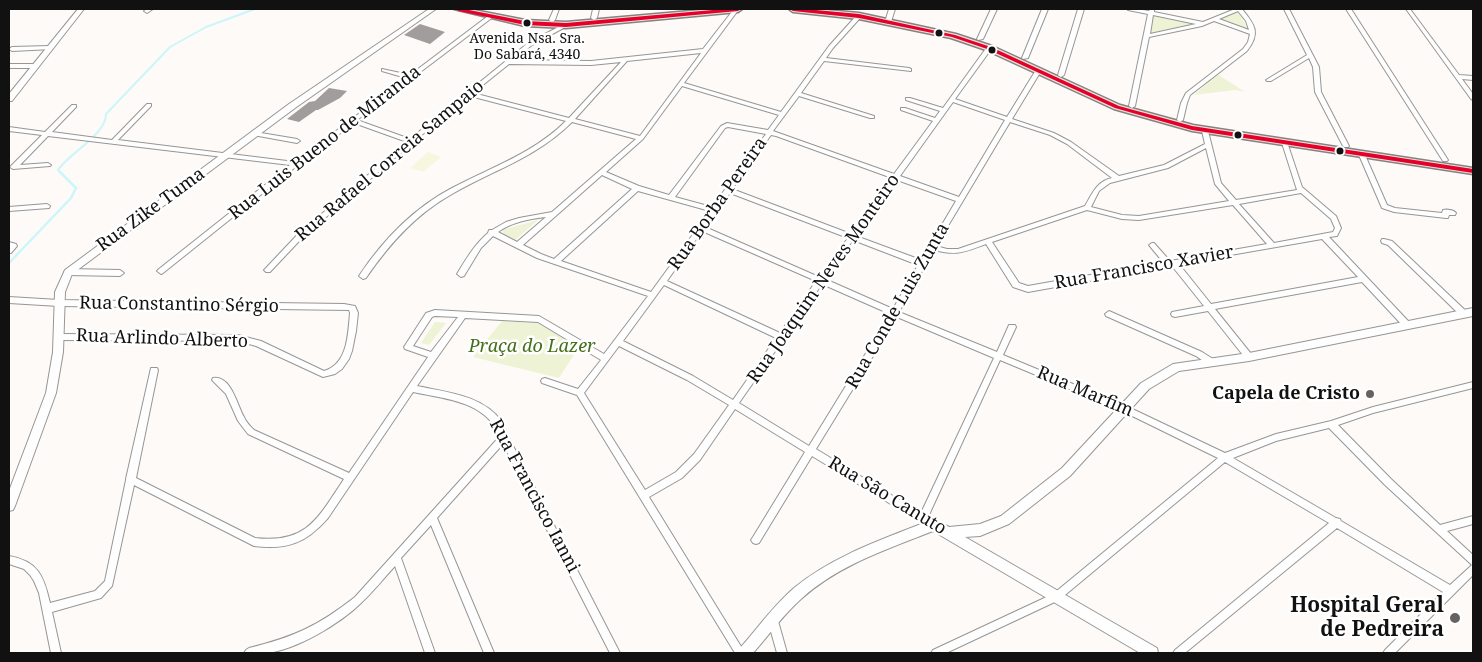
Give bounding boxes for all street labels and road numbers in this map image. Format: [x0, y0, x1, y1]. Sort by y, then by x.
street label: Rua Luis Bueno de Miranda [225, 61, 425, 225]
street label: Rua Rafael Correia Sampaio [291, 76, 489, 246]
street label: Rua Borba Pereira [664, 133, 772, 275]
street label: Rua Zike Tuma [93, 163, 209, 257]
street label: Rua Joaquim Neves Monteiro [743, 170, 905, 388]
street label: Rua Conde Luis Zunta [842, 219, 954, 393]
street label: Rua Francisco Xavier [1053, 242, 1235, 294]
street label: Rua Constantino Sérgio [79, 292, 279, 318]
street label: Rua Arlindo Alberto [75, 325, 249, 353]
street label: Rua Marfim [1034, 362, 1136, 422]
street label: Rua Francisco Ianni [484, 415, 584, 577]
street label: Rua São Canuto [824, 452, 950, 540]

